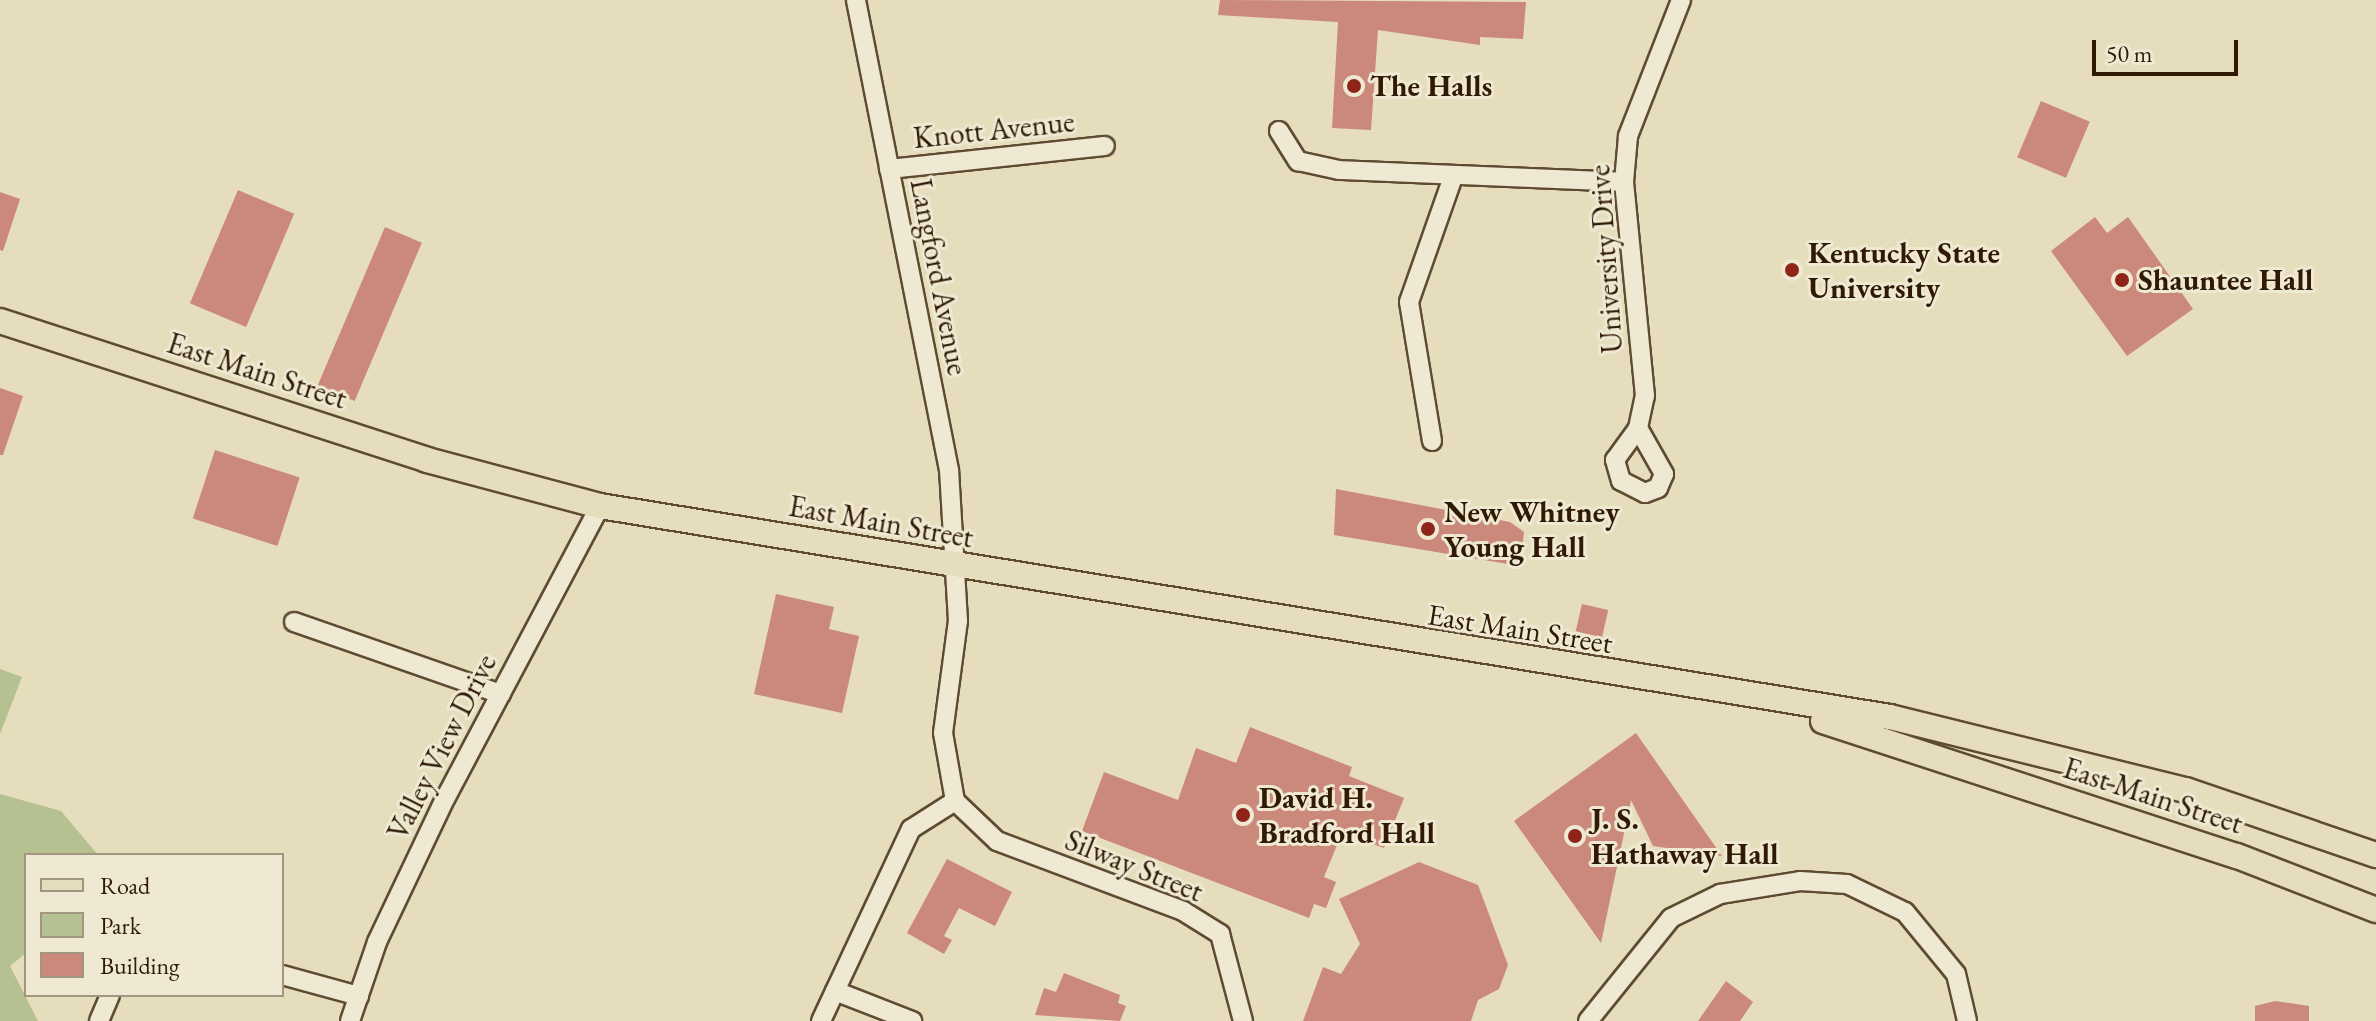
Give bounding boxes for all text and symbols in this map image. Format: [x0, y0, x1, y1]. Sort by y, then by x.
scale bar [2096, 24, 2242, 74]
text: 50 m [2106, 38, 2153, 69]
place label: The Halls [1370, 68, 1492, 104]
marker: The Halls [1345, 77, 1363, 95]
street label: Knott Avenue [912, 104, 1076, 156]
street label: University Drive [1581, 163, 1631, 355]
street label: Langford Avenue [902, 176, 976, 378]
place label: Kentucky State University [1808, 235, 2000, 306]
marker: Kentucky State University [1783, 261, 1801, 279]
place label: Shauntee Hall [2138, 262, 2313, 298]
marker: Shauntee Hall [2113, 271, 2131, 289]
street label: East Main Street [163, 325, 351, 417]
street label: East Main Street [786, 488, 976, 556]
place label: New Whitney Young Hall [1444, 494, 1620, 564]
marker: New Whitney Young Hall [1419, 520, 1437, 538]
street label: East Main Street [1425, 597, 1615, 661]
street label: Valley View Drive [380, 648, 504, 846]
street label: East Main Street [2059, 750, 2247, 842]
place label: David H. Bradford Hall [1259, 780, 1435, 850]
place label: J. S. Hathaway Hall [1591, 801, 1779, 872]
marker: David H. Bradford Hall [1234, 806, 1252, 824]
street label: Silway Street [1060, 822, 1208, 910]
marker: J. S. Hathaway Hall [1566, 827, 1584, 845]
legend [24, 853, 284, 997]
text: Road [100, 870, 150, 901]
text: Park [100, 910, 141, 941]
text: Building [100, 950, 180, 981]

